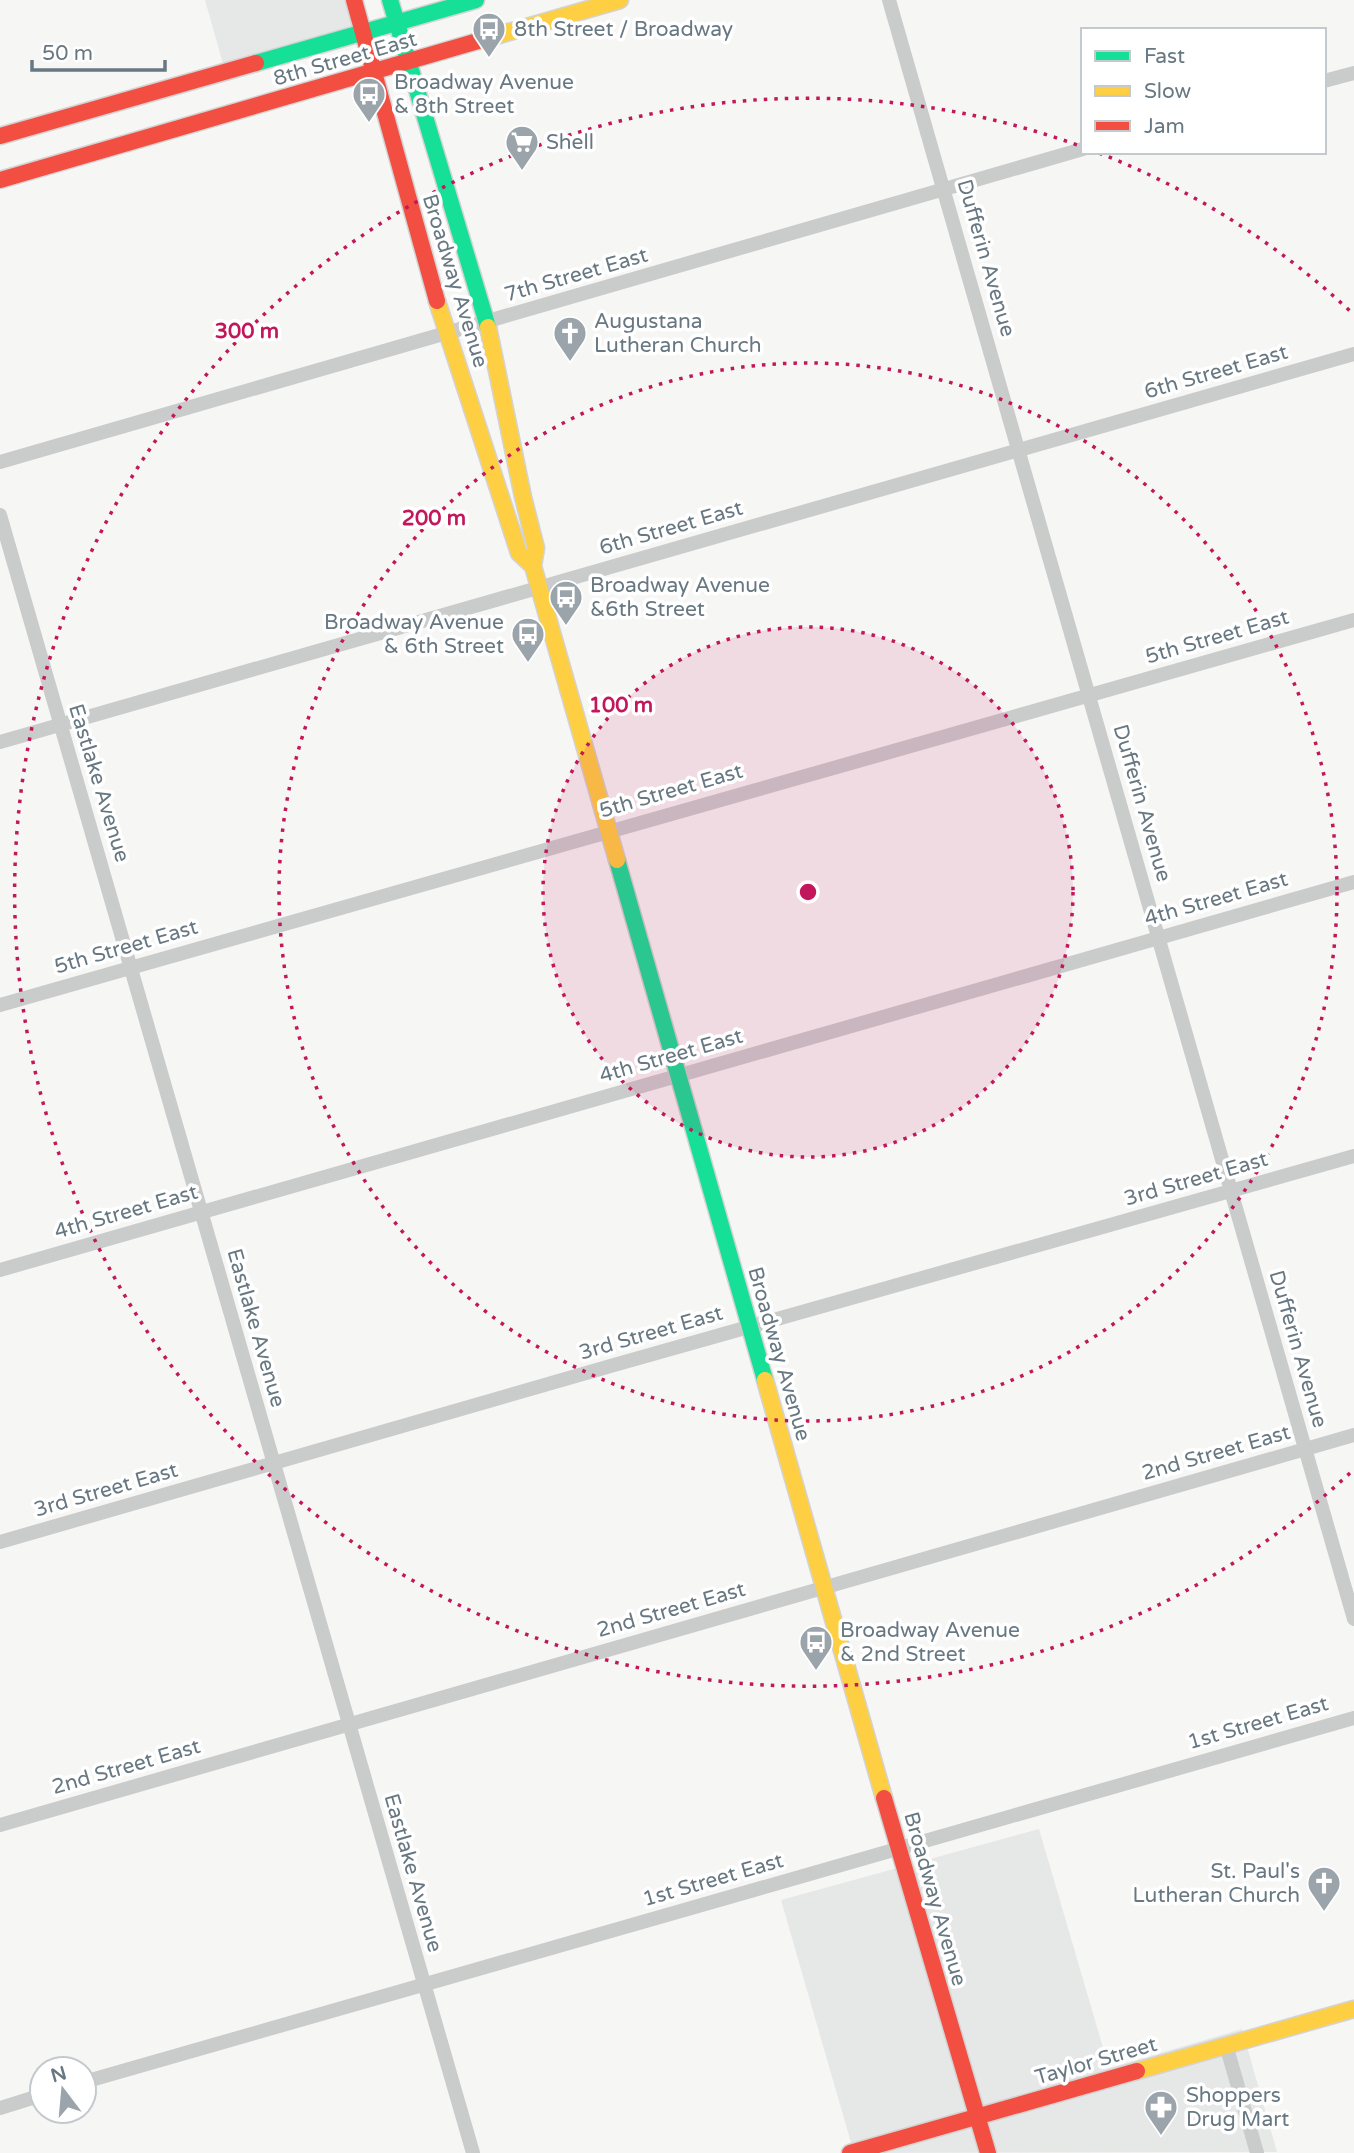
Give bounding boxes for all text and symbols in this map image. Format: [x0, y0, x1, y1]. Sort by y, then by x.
bus stop icon: 8th Street / Broadway [470, 10, 508, 59]
place label: 8th Street / Broadway [514, 17, 733, 42]
street label: 8th Street East [270, 27, 420, 91]
scale bar [32, 28, 164, 72]
legend [1081, 28, 1326, 154]
text: 50 m [42, 41, 93, 66]
text: Fast [1144, 44, 1185, 69]
place label: Broadway Avenue & 8th Street [394, 70, 574, 119]
bus stop icon: Broadway Avenue & 8th Street [350, 75, 388, 124]
text: Slow [1144, 79, 1192, 104]
text: Jam [1144, 114, 1185, 139]
supermarket icon: Shell [503, 123, 541, 172]
place label: Shell [546, 130, 594, 155]
street label: Dufferin Avenue [952, 176, 1020, 340]
street label: Broadway Avenue [417, 191, 493, 371]
street label: 7th Street East [501, 243, 651, 307]
place label: Augustana Lutheran Church [594, 309, 761, 358]
church icon: Augustana Lutheran Church [551, 314, 589, 363]
text: 300 m [215, 319, 279, 344]
street label: 6th Street East [1141, 340, 1291, 404]
street label: 6th Street East [596, 496, 746, 560]
text: 200 m [402, 506, 466, 531]
place label: Broadway Avenue &6th Street [590, 573, 770, 622]
bus stop icon: Broadway Avenue &6th Street [547, 578, 585, 627]
street label: 5th Street East [1142, 605, 1292, 669]
place label: Broadway Avenue & 6th Street [324, 610, 504, 659]
bus stop icon: Broadway Avenue & 6th Street [509, 615, 547, 664]
text: 100 m [589, 693, 653, 718]
street label: Eastlake Avenue [63, 701, 135, 865]
street label: Dufferin Avenue [1108, 721, 1176, 885]
street label: 5th Street East [596, 759, 746, 823]
street label: 4th Street East [1141, 867, 1291, 931]
centre of rings [796, 880, 820, 904]
street label: 5th Street East [51, 915, 201, 979]
street label: 4th Street East [596, 1024, 746, 1088]
street label: 3rd Street East [1121, 1147, 1271, 1211]
street label: 4th Street East [51, 1180, 201, 1244]
street label: Eastlake Avenue [221, 1246, 291, 1410]
street label: Broadway Avenue [742, 1264, 816, 1444]
street label: Dufferin Avenue [1264, 1267, 1332, 1431]
street label: 3rd Street East [576, 1301, 726, 1365]
street label: 2nd Street East [1139, 1420, 1293, 1486]
street label: 3rd Street East [31, 1458, 181, 1522]
street label: 2nd Street East [594, 1577, 748, 1643]
place label: Broadway Avenue & 2nd Street [840, 1618, 1020, 1667]
bus stop icon: Broadway Avenue & 2nd Street [797, 1623, 835, 1672]
street label: 1st Street East [1185, 1691, 1331, 1755]
street label: 2nd Street East [49, 1734, 203, 1800]
street label: Eastlake Avenue [378, 1791, 448, 1955]
street label: Broadway Avenue [898, 1809, 972, 1989]
street label: 1st Street East [640, 1848, 786, 1912]
place label: St. Paul's Lutheran Church [1133, 1859, 1300, 1908]
church icon: St. Paul's Lutheran Church [1305, 1864, 1343, 1913]
street label: Taylor Street [1032, 2032, 1160, 2090]
north arrow [28, 2055, 98, 2125]
text: N [48, 2062, 69, 2087]
place label: Shoppers Drug Mart [1186, 2083, 1289, 2132]
pharmacy icon: Shoppers Drug Mart [1142, 2088, 1180, 2137]

